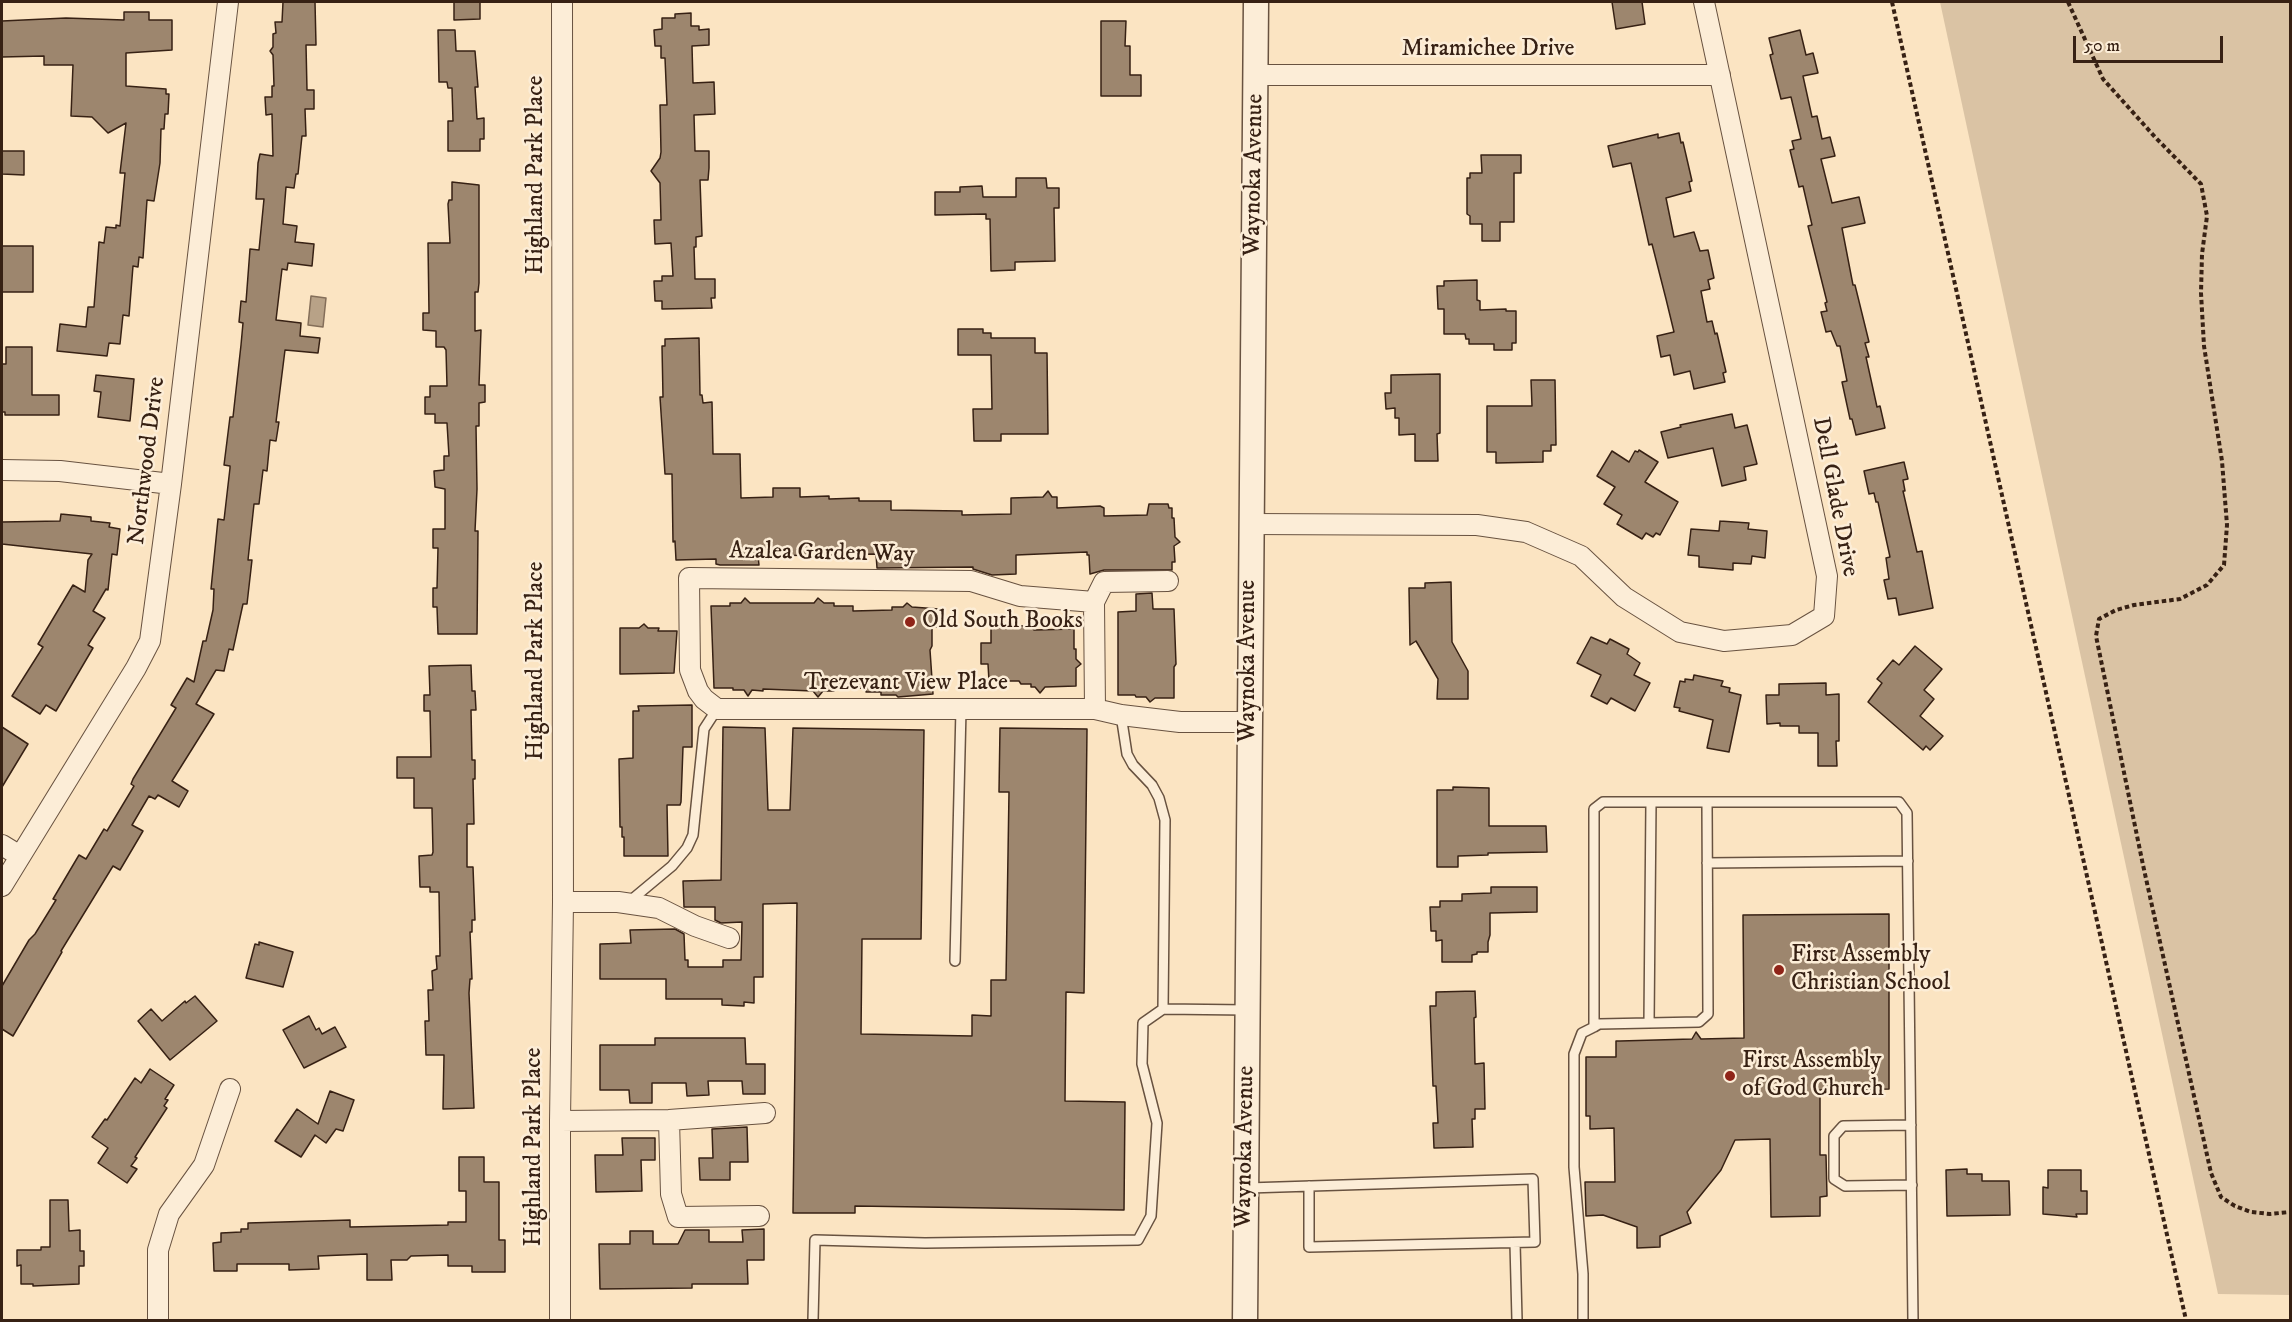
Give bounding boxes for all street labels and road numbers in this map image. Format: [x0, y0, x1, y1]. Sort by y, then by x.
street label: Miramichee Drive [1402, 36, 1574, 64]
street label: Highland Park Place [523, 75, 551, 275]
street label: Waynoka Avenue [1239, 94, 1271, 256]
street label: Northwood Drive [123, 375, 173, 547]
street label: Dell Glade Drive [1804, 415, 1864, 579]
street label: Azalea Garden Way [729, 538, 915, 570]
street label: Highland Park Place [523, 561, 551, 761]
street label: Waynoka Avenue [1235, 580, 1263, 742]
street label: Trezevant View Place [804, 670, 1008, 698]
street label: Highland Park Place [521, 1047, 549, 1247]
street label: Waynoka Avenue [1230, 1066, 1262, 1228]

